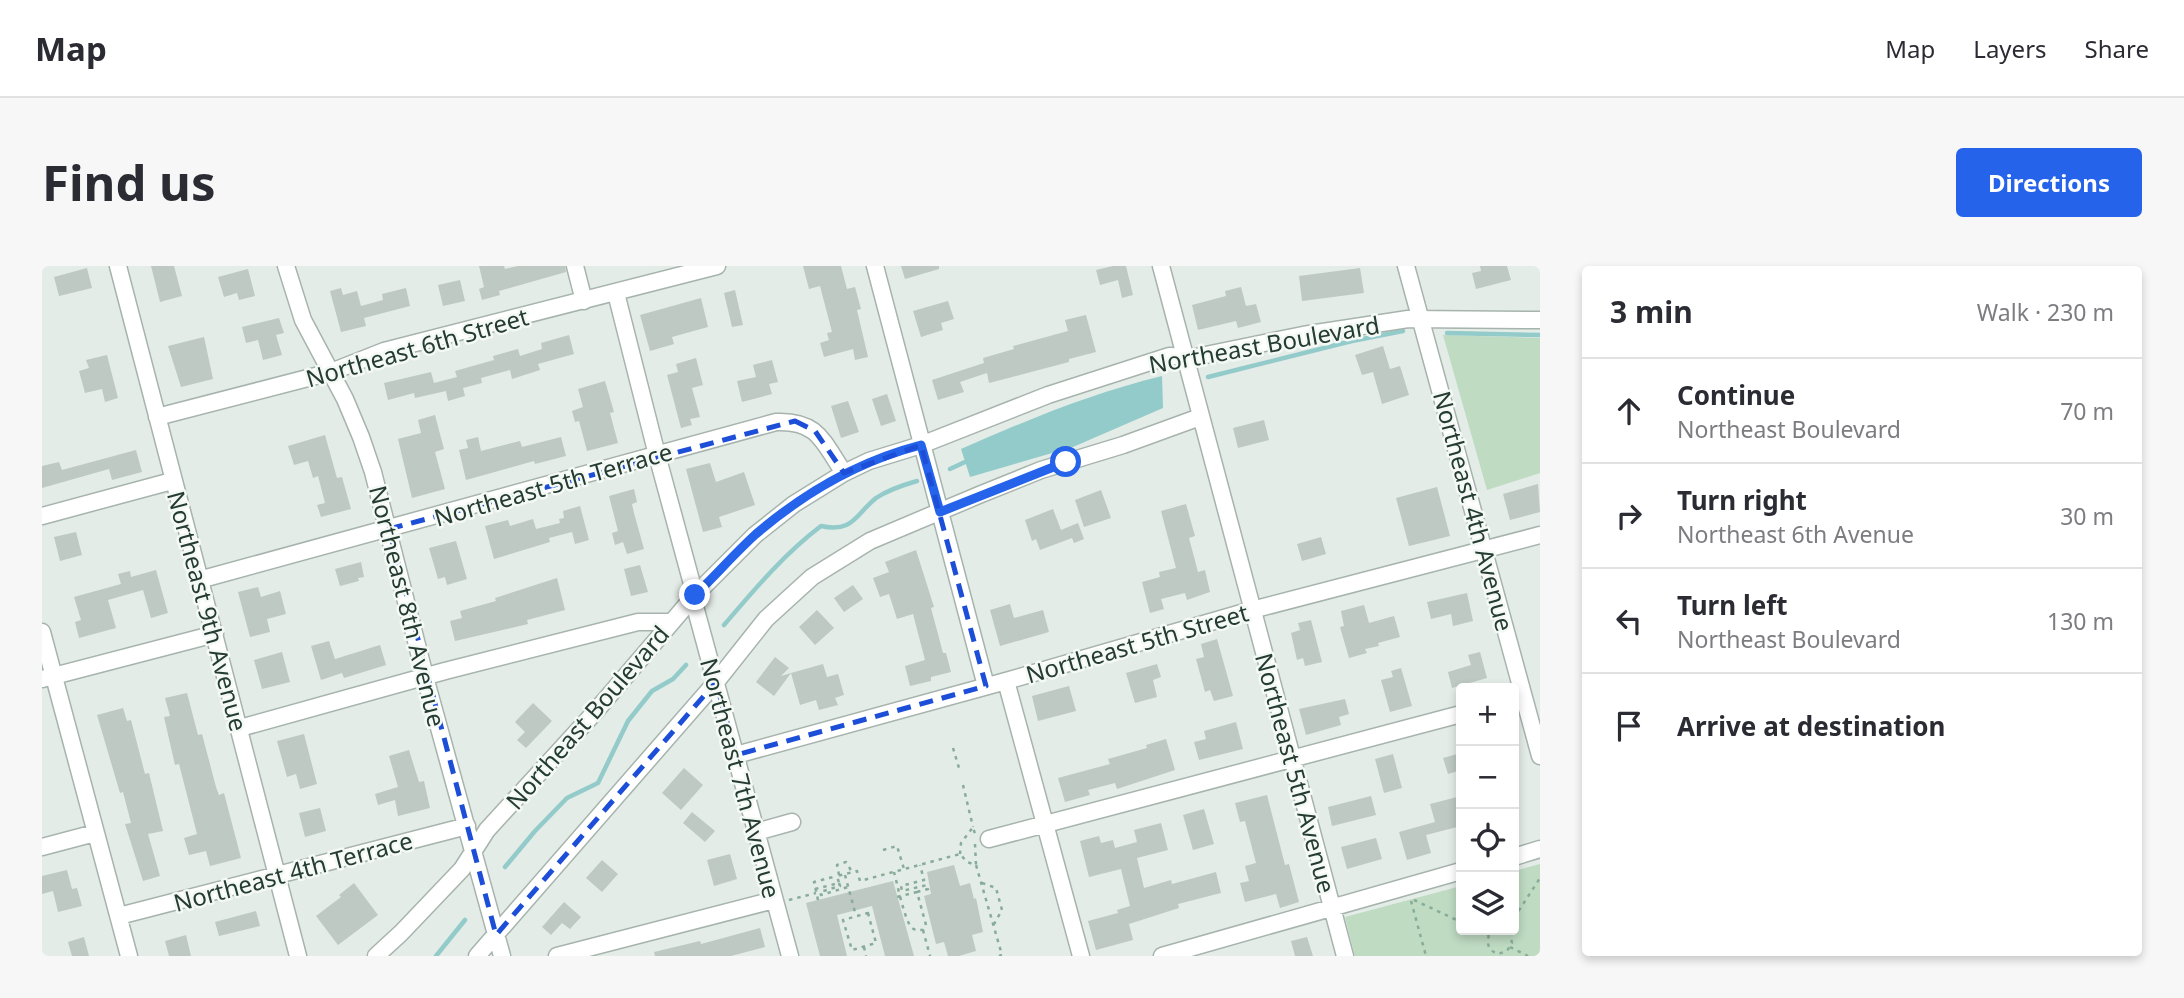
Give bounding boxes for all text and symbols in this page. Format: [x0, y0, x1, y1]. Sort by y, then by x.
text: Map [35, 26, 107, 71]
text: Map [1885, 32, 1935, 65]
text: Layers [1973, 32, 2047, 65]
text: Share [2085, 32, 2149, 65]
button: Directions [1956, 148, 2142, 217]
text: Find us [42, 149, 216, 215]
text: 3 min [1610, 291, 1693, 332]
text: Walk · 230 m [1977, 296, 2114, 328]
street label: Northeast 6th Street [302, 299, 532, 395]
street label: Northeast Boulevard [1146, 307, 1382, 381]
text: Continue [1677, 377, 1795, 413]
street label: Northeast 4th Avenue [1426, 387, 1522, 635]
icon: ahead [1610, 392, 1648, 430]
text: 70 m [2060, 395, 2114, 427]
text: Northeast Boulevard [1677, 413, 1901, 445]
street label: Northeast 5th Terrace [430, 434, 676, 534]
route start [1050, 446, 1081, 477]
street label: Northeast 8th Avenue [362, 482, 454, 730]
text: Turn right [1677, 482, 1807, 518]
street label: Northeast 9th Avenue [160, 487, 256, 735]
icon: right [1610, 497, 1648, 535]
text: 30 m [2060, 500, 2114, 532]
text: Northeast 6th Avenue [1677, 518, 1914, 550]
route end [679, 579, 710, 610]
text: Turn left [1677, 587, 1788, 623]
street label: Northeast 5th Street [1022, 595, 1252, 691]
icon: left [1610, 602, 1648, 640]
text: 130 m [2047, 605, 2114, 637]
street label: Northeast Boulevard [498, 618, 676, 816]
text: Northeast Boulevard [1677, 623, 1901, 655]
street label: Northeast 5th Avenue [1248, 649, 1344, 897]
street label: Northeast 7th Avenue [693, 654, 789, 902]
map controls [1456, 683, 1519, 935]
button: + [1456, 683, 1519, 746]
icon: arrive [1610, 707, 1648, 745]
text: Arrive at destination [1677, 708, 1946, 744]
button: − [1456, 746, 1519, 809]
button: locate [1456, 809, 1519, 872]
street label: Northeast 4th Terrace [170, 823, 416, 919]
button: layers [1456, 872, 1519, 935]

